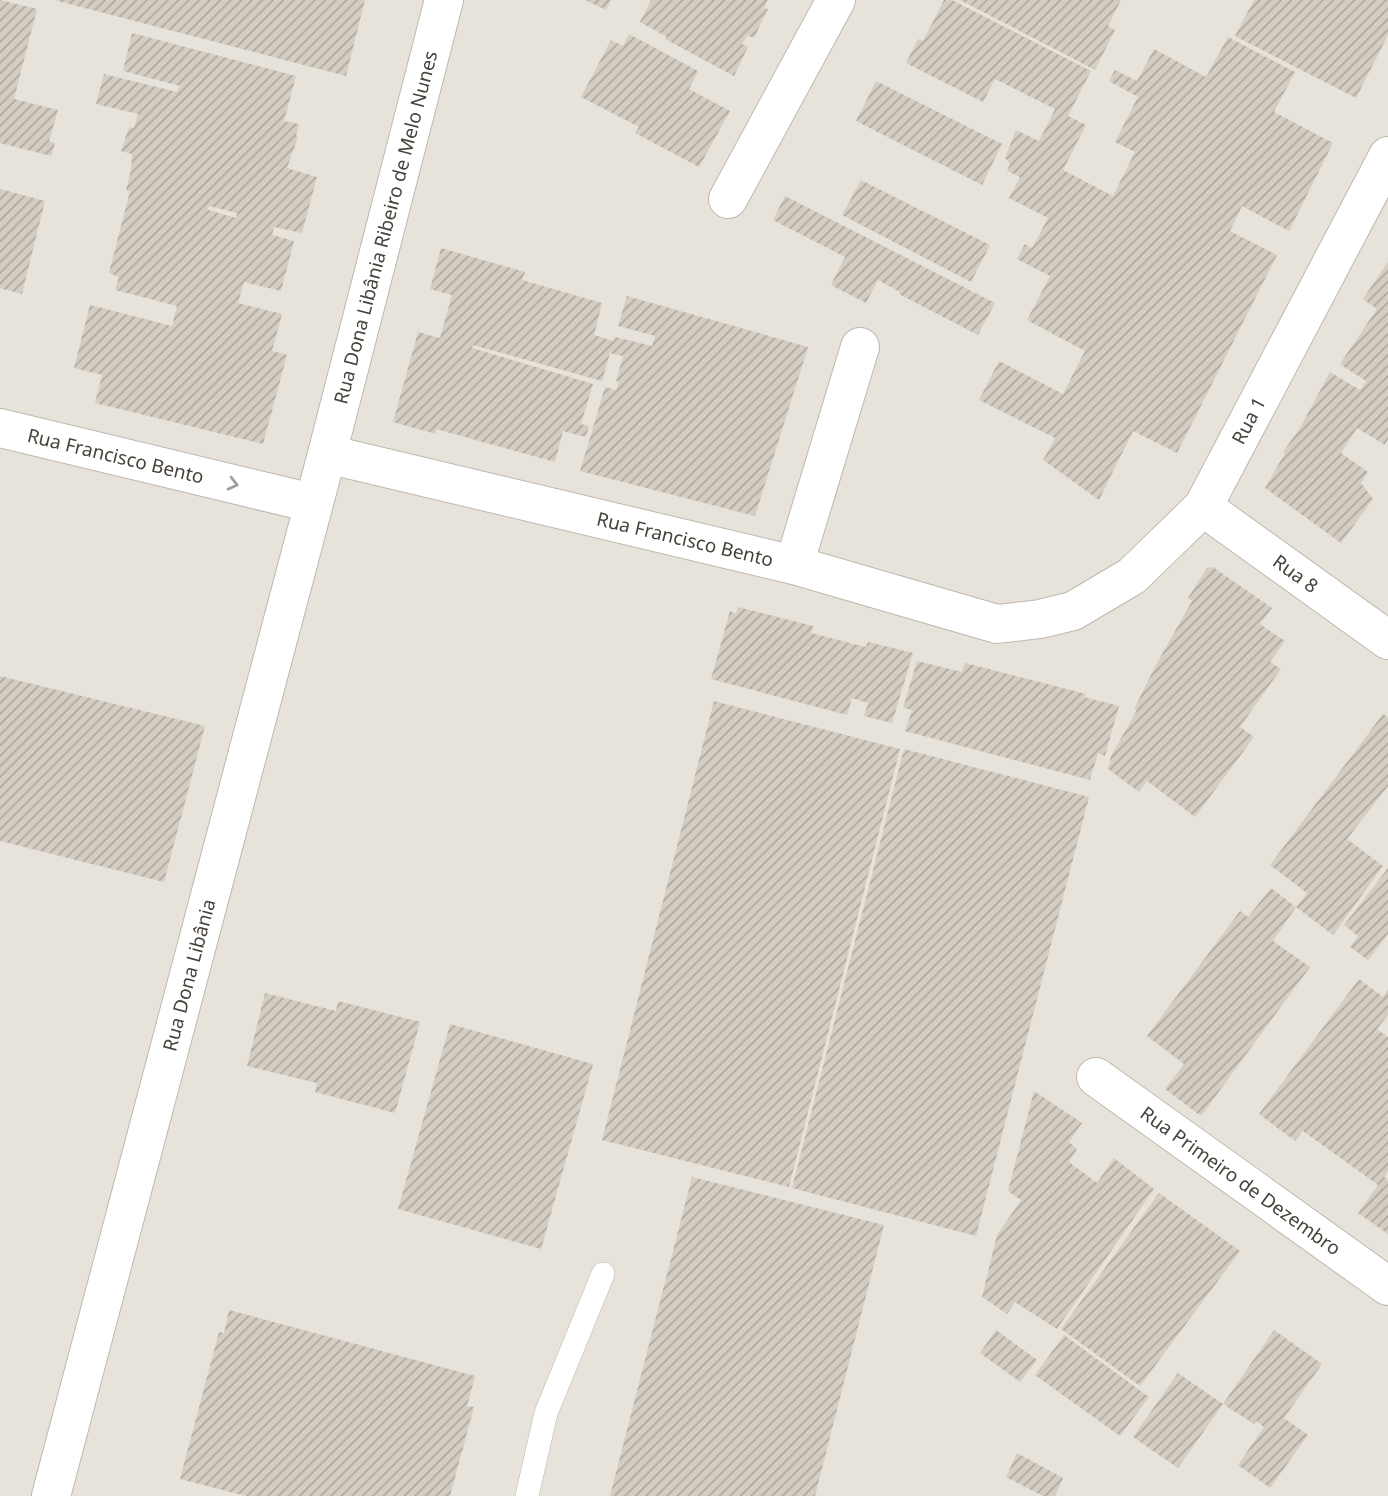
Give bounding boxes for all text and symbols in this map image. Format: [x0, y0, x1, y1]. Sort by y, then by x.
street label: Rua Dona Libânia Ribeiro de Melo Nunes [327, 48, 443, 407]
street label: Rua 1 [1225, 392, 1272, 449]
street label: Rua Francisco Bento [25, 422, 207, 490]
one-way arrow [227, 476, 239, 490]
street label: Rua Francisco Bento [594, 506, 776, 573]
street label: Rua 8 [1268, 548, 1323, 599]
street label: Rua Dona Libânia [156, 896, 222, 1054]
street label: Rua Primeiro de Dezembro [1135, 1100, 1346, 1261]

